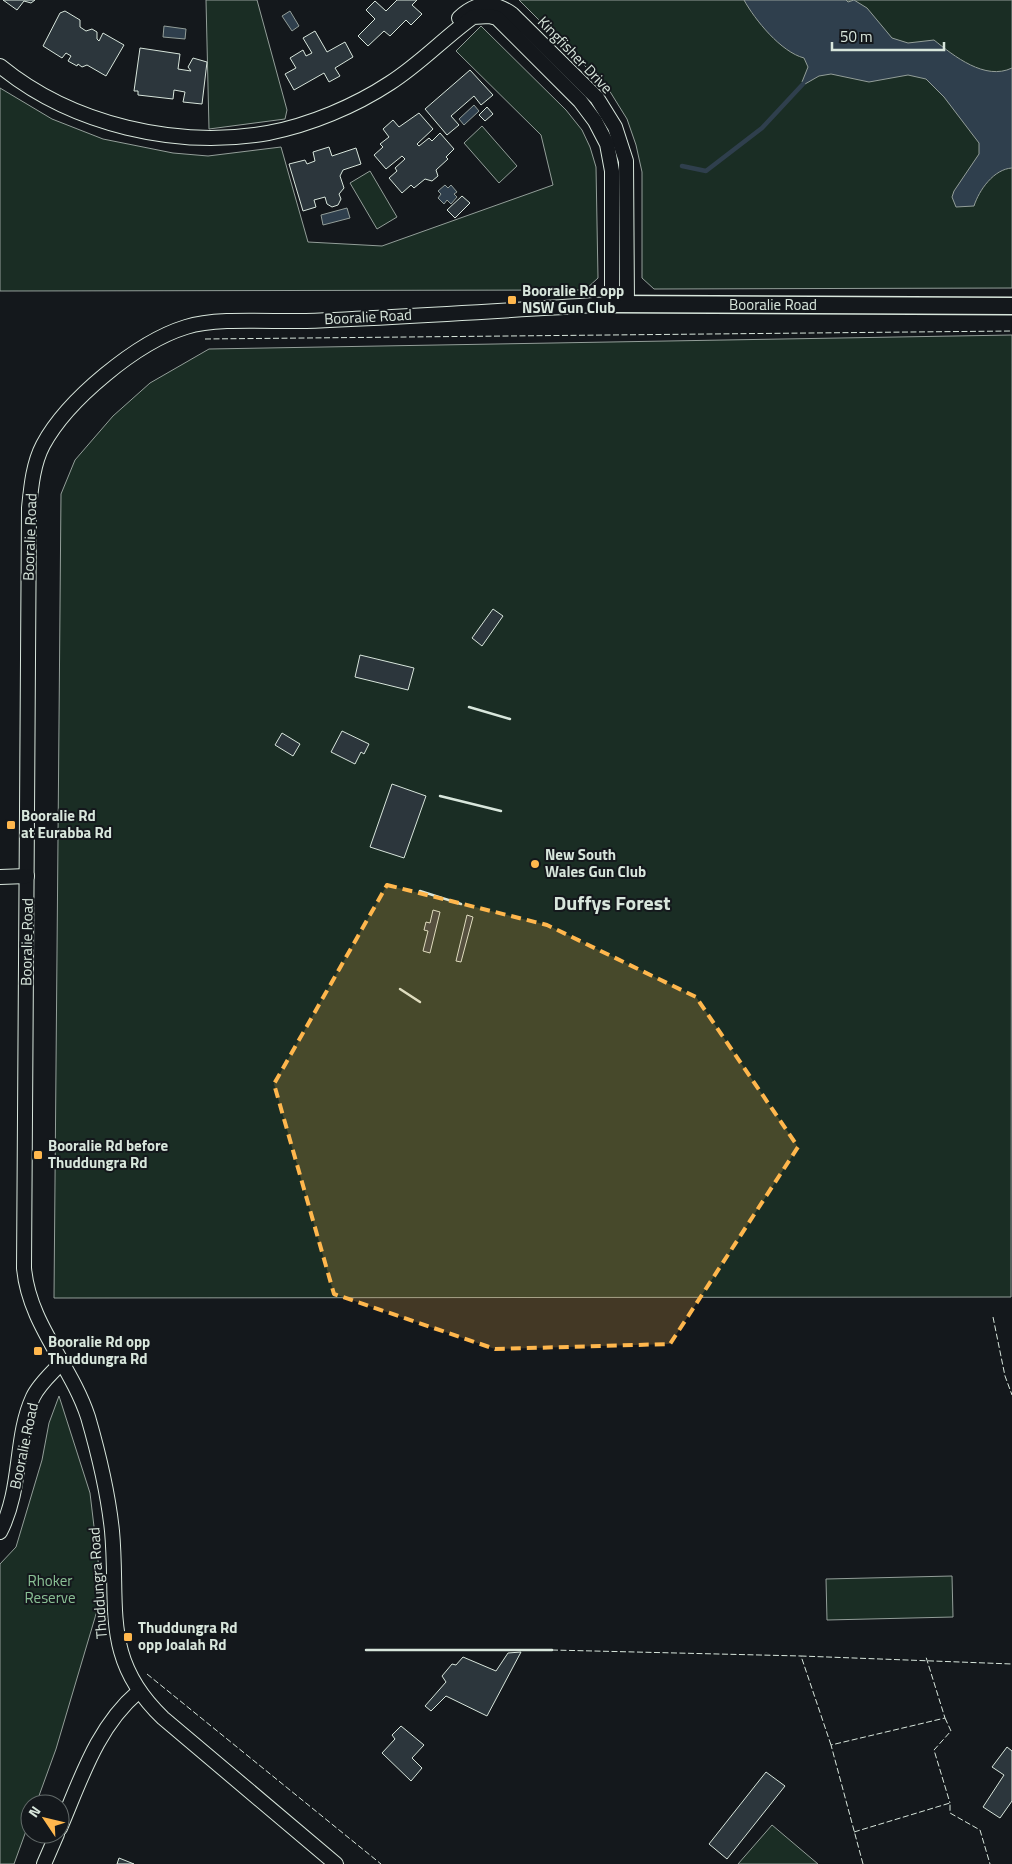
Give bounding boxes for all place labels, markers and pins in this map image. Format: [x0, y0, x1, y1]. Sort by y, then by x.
place label: Booralie Rd opp NSW Gun Club [522, 279, 624, 319]
marker: Booralie Rd opp NSW Gun Club [506, 294, 518, 306]
place label: Booralie Rd at Eurabba Rd [21, 804, 112, 844]
marker: Booralie Rd at Eurabba Rd [5, 819, 17, 831]
place label: New South Wales Gun Club [545, 843, 646, 883]
marker: New South Wales Gun Club [529, 858, 541, 870]
place label: Booralie Rd before Thuddungra Rd [48, 1134, 169, 1174]
marker: Booralie Rd before Thuddungra Rd [32, 1149, 44, 1161]
place label: Booralie Rd opp Thuddungra Rd [48, 1330, 150, 1370]
marker: Booralie Rd opp Thuddungra Rd [32, 1345, 44, 1357]
place label: Thuddungra Rd opp Joalah Rd [138, 1616, 238, 1656]
marker: Thuddungra Rd opp Joalah Rd [122, 1631, 134, 1643]

